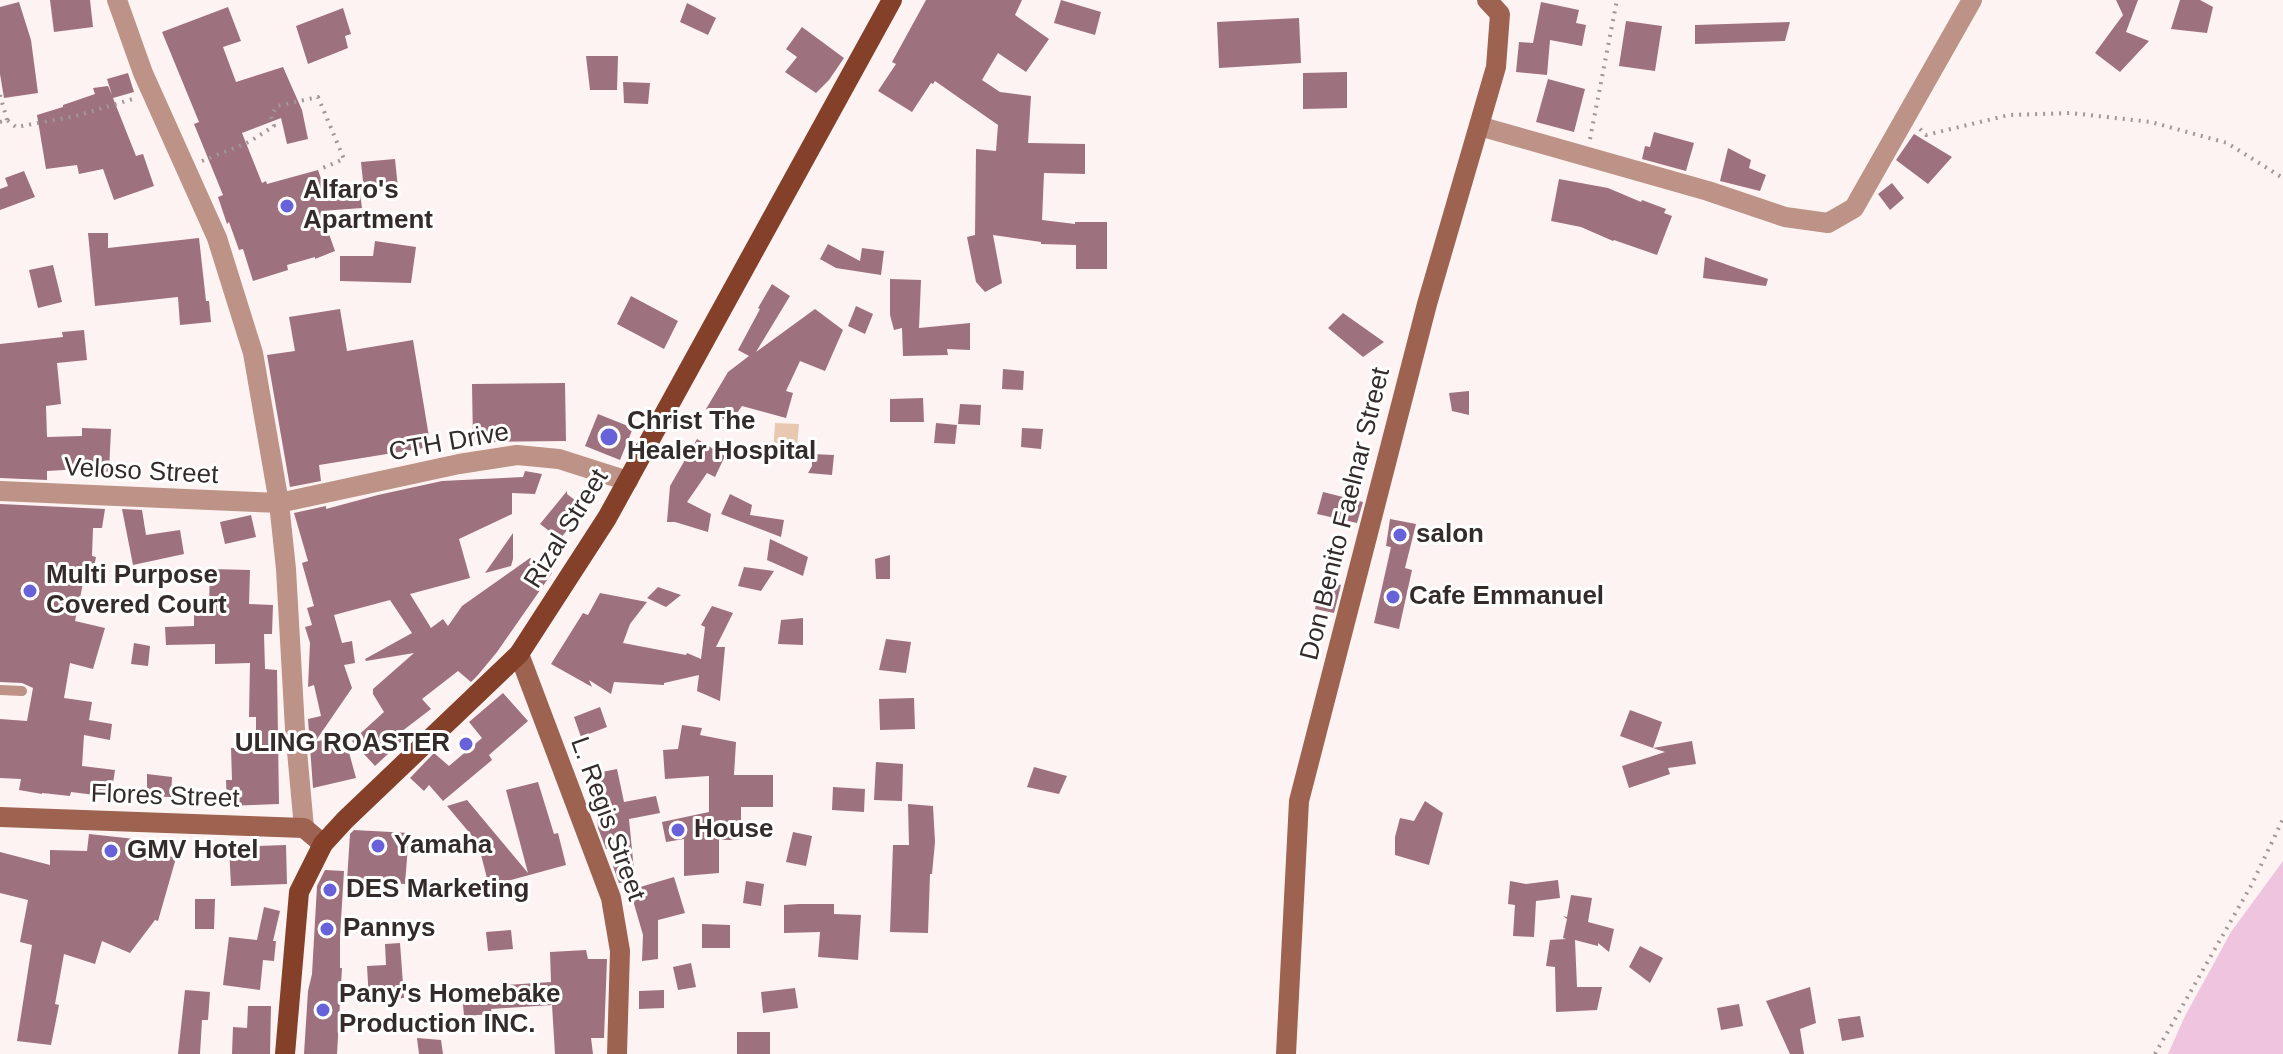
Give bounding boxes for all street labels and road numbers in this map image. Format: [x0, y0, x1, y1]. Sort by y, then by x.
street label: Don Benito Faelnar Street [1295, 364, 1397, 664]
street label: CTH Drive [387, 417, 511, 469]
street label: Veloso Street [63, 452, 219, 492]
street label: Rizal Street [518, 464, 616, 594]
street label: L. Regis Street [563, 733, 651, 905]
street label: Flores Street [90, 779, 240, 815]

